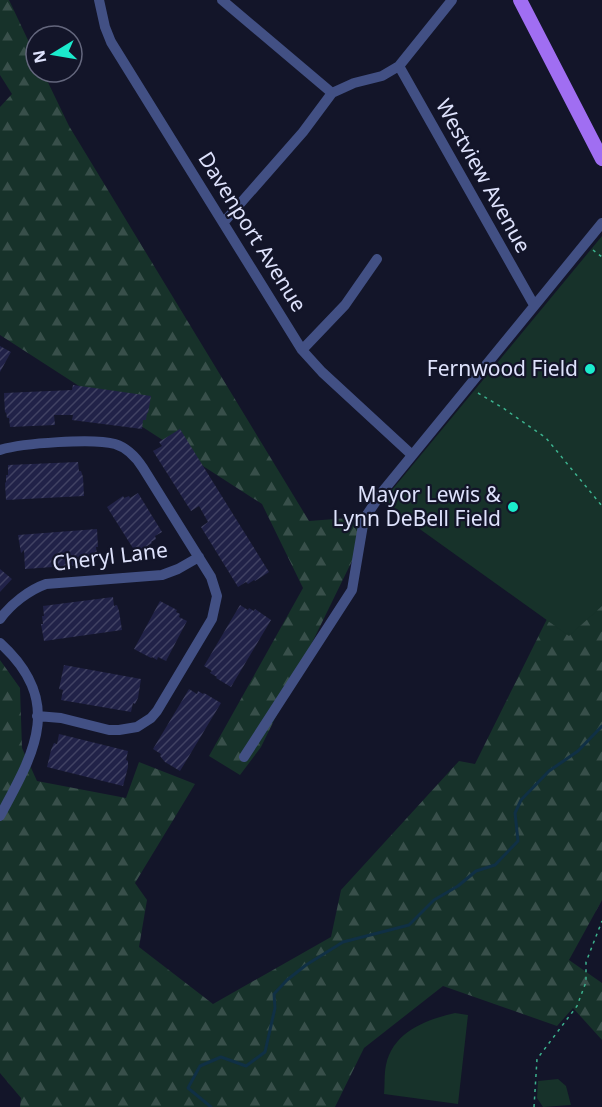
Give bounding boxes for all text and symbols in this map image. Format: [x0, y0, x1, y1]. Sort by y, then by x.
north arrow [24, 24, 84, 84]
text: N [27, 48, 51, 65]
street label: Westview Avenue [430, 94, 538, 257]
street label: Davenport Avenue [192, 146, 313, 317]
place label: Fernwood Field [427, 354, 578, 382]
marker: Fernwood Field [583, 362, 597, 376]
place label: Mayor Lewis & Lynn DeBell Field [332, 480, 502, 532]
marker: Mayor Lewis & Lynn DeBell Field [506, 500, 520, 514]
street label: Cheryl Lane [51, 535, 169, 577]

